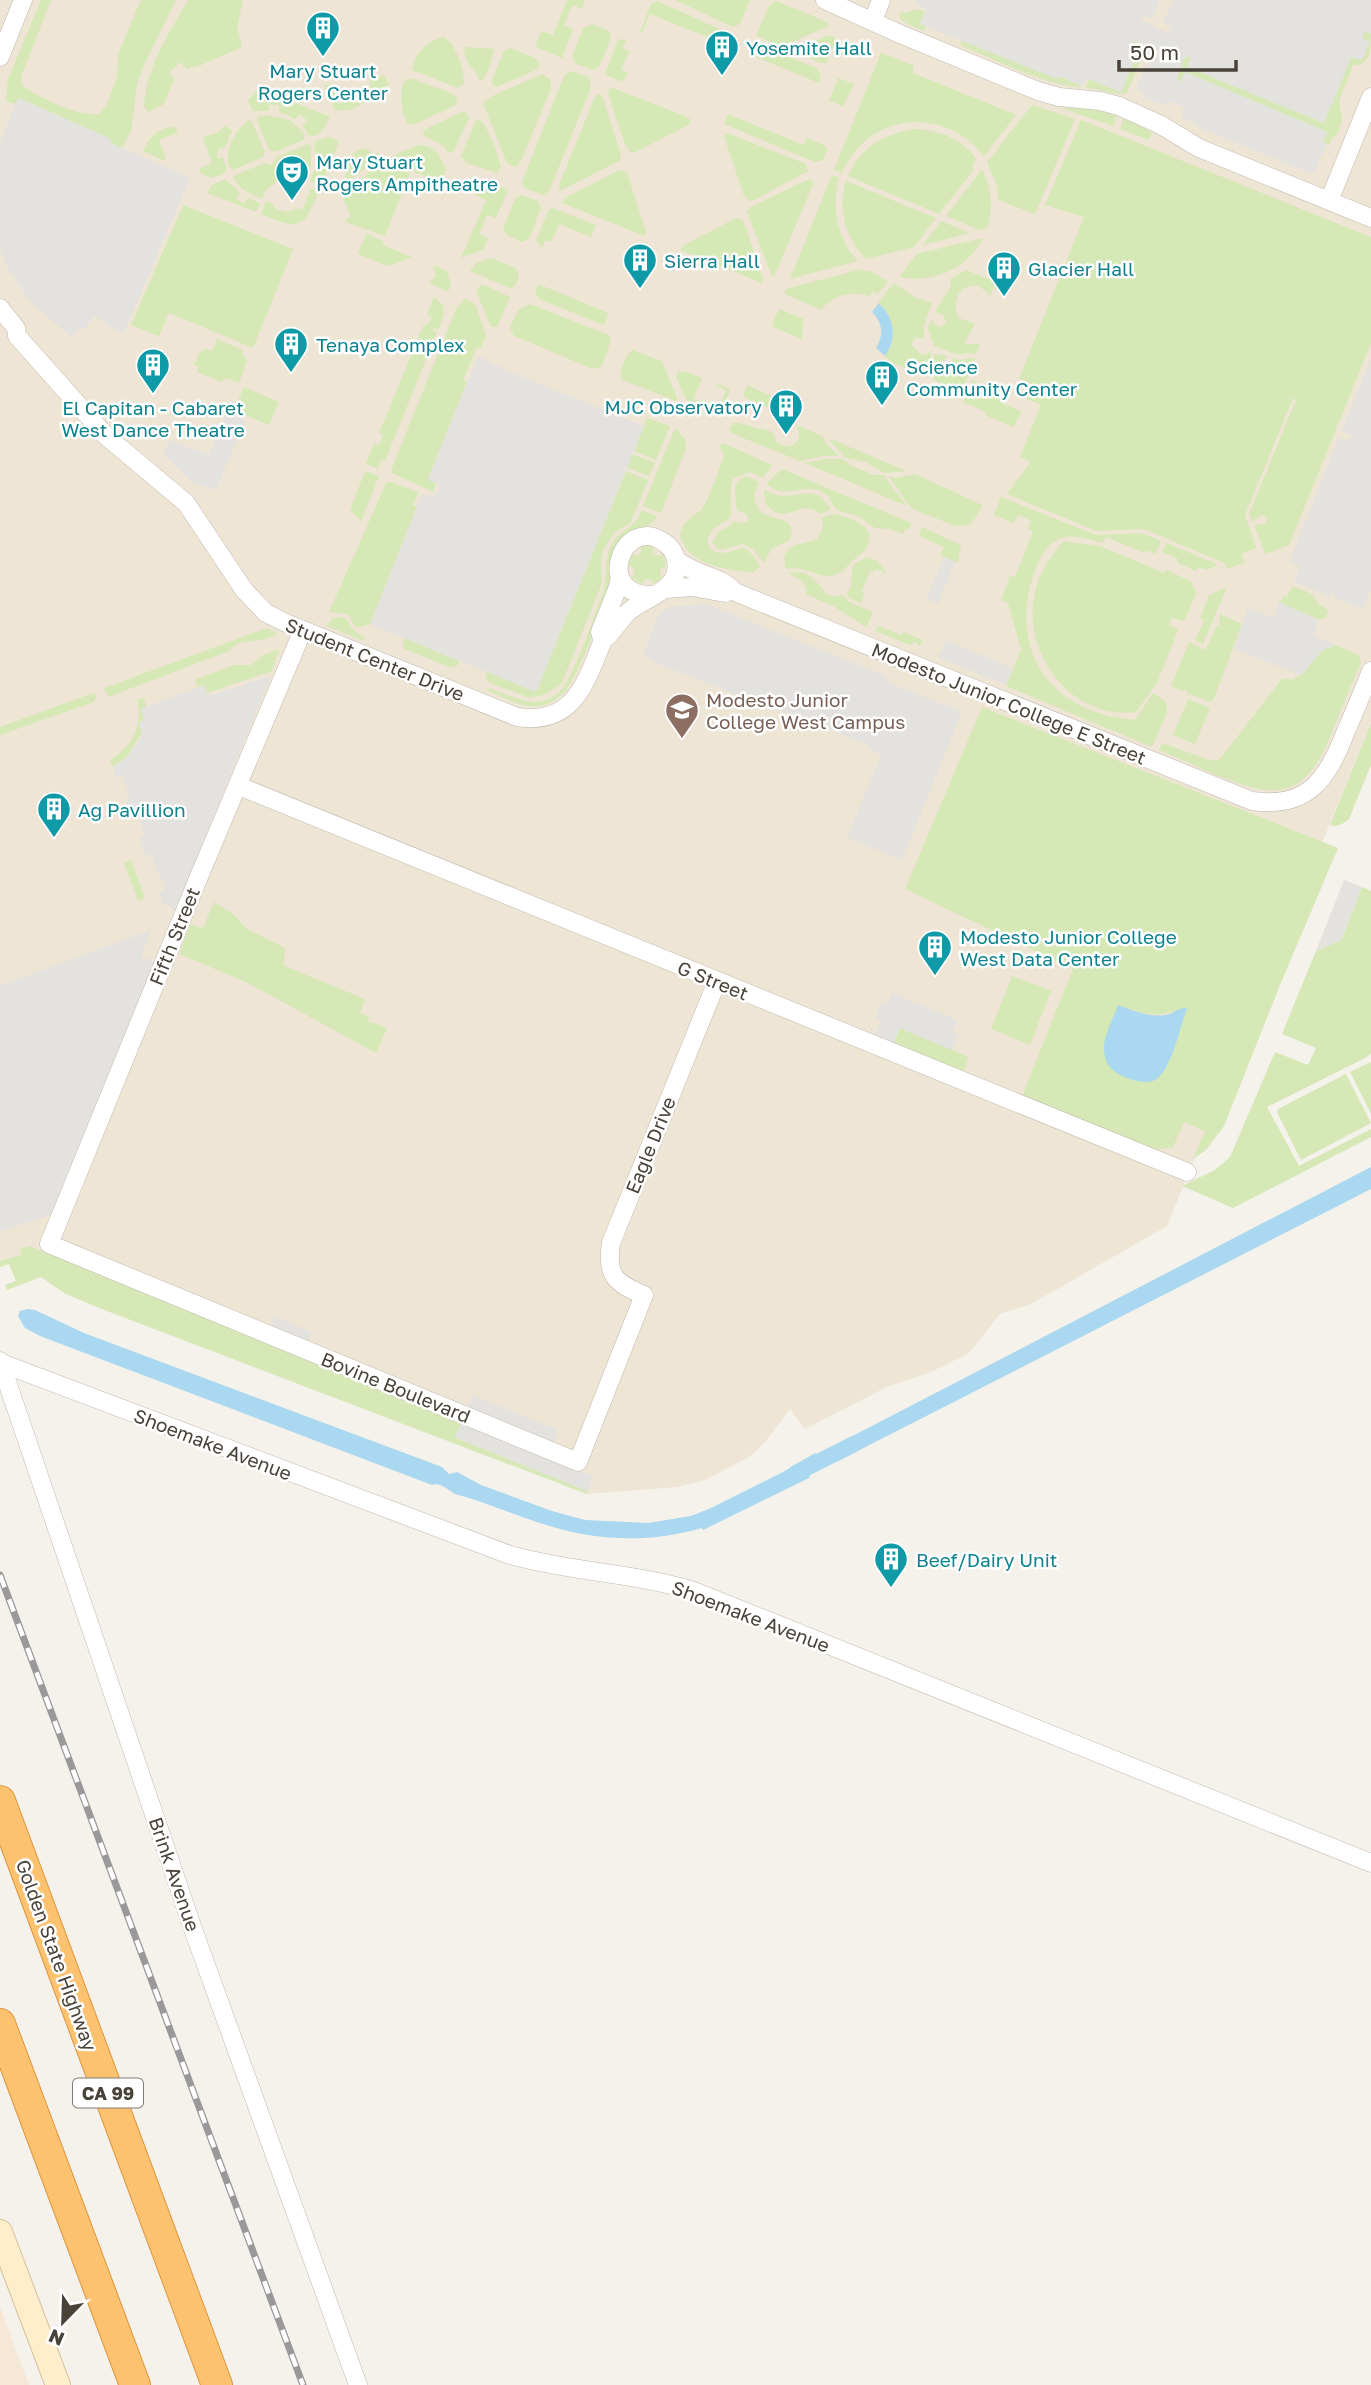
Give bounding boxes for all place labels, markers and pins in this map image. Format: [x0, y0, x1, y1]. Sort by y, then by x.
building icon: Mary Stuart Rogers Center [304, 9, 342, 58]
building icon: Yosemite Hall [703, 28, 741, 77]
place label: Yosemite Hall [746, 36, 872, 59]
place label: Mary Stuart Rogers Center [258, 59, 389, 104]
place label: Mary Stuart Rogers Ampitheatre [316, 150, 498, 195]
theatre icon: Mary Stuart Rogers Ampitheatre [273, 153, 311, 202]
building icon: Sierra Hall [621, 241, 659, 290]
place label: Sierra Hall [664, 249, 760, 272]
building icon: Glacier Hall [985, 249, 1023, 298]
place label: Glacier Hall [1028, 257, 1134, 280]
building icon: Tenaya Complex [272, 325, 310, 374]
place label: Tenaya Complex [316, 333, 465, 356]
building icon: El Capitan - Cabaret West Dance Theatre [134, 346, 172, 395]
place label: Science Community Center [906, 355, 1078, 400]
building icon: Science Community Center [863, 358, 901, 407]
building icon: MJC Observatory [767, 387, 805, 436]
place label: MJC Observatory [604, 395, 762, 418]
place label: El Capitan - Cabaret West Dance Theatre [61, 396, 245, 441]
place label: Modesto Junior College West Campus [706, 688, 905, 733]
school or university icon: Modesto Junior College West Campus [663, 691, 701, 740]
building icon: Ag Pavillion [35, 790, 73, 839]
place label: Ag Pavillion [78, 798, 186, 821]
place label: Modesto Junior College West Data Center [960, 925, 1177, 970]
building icon: Modesto Junior College West Data Center [916, 928, 954, 977]
building icon: Beef/Dairy Unit [872, 1540, 910, 1589]
place label: Beef/Dairy Unit [916, 1548, 1057, 1571]

